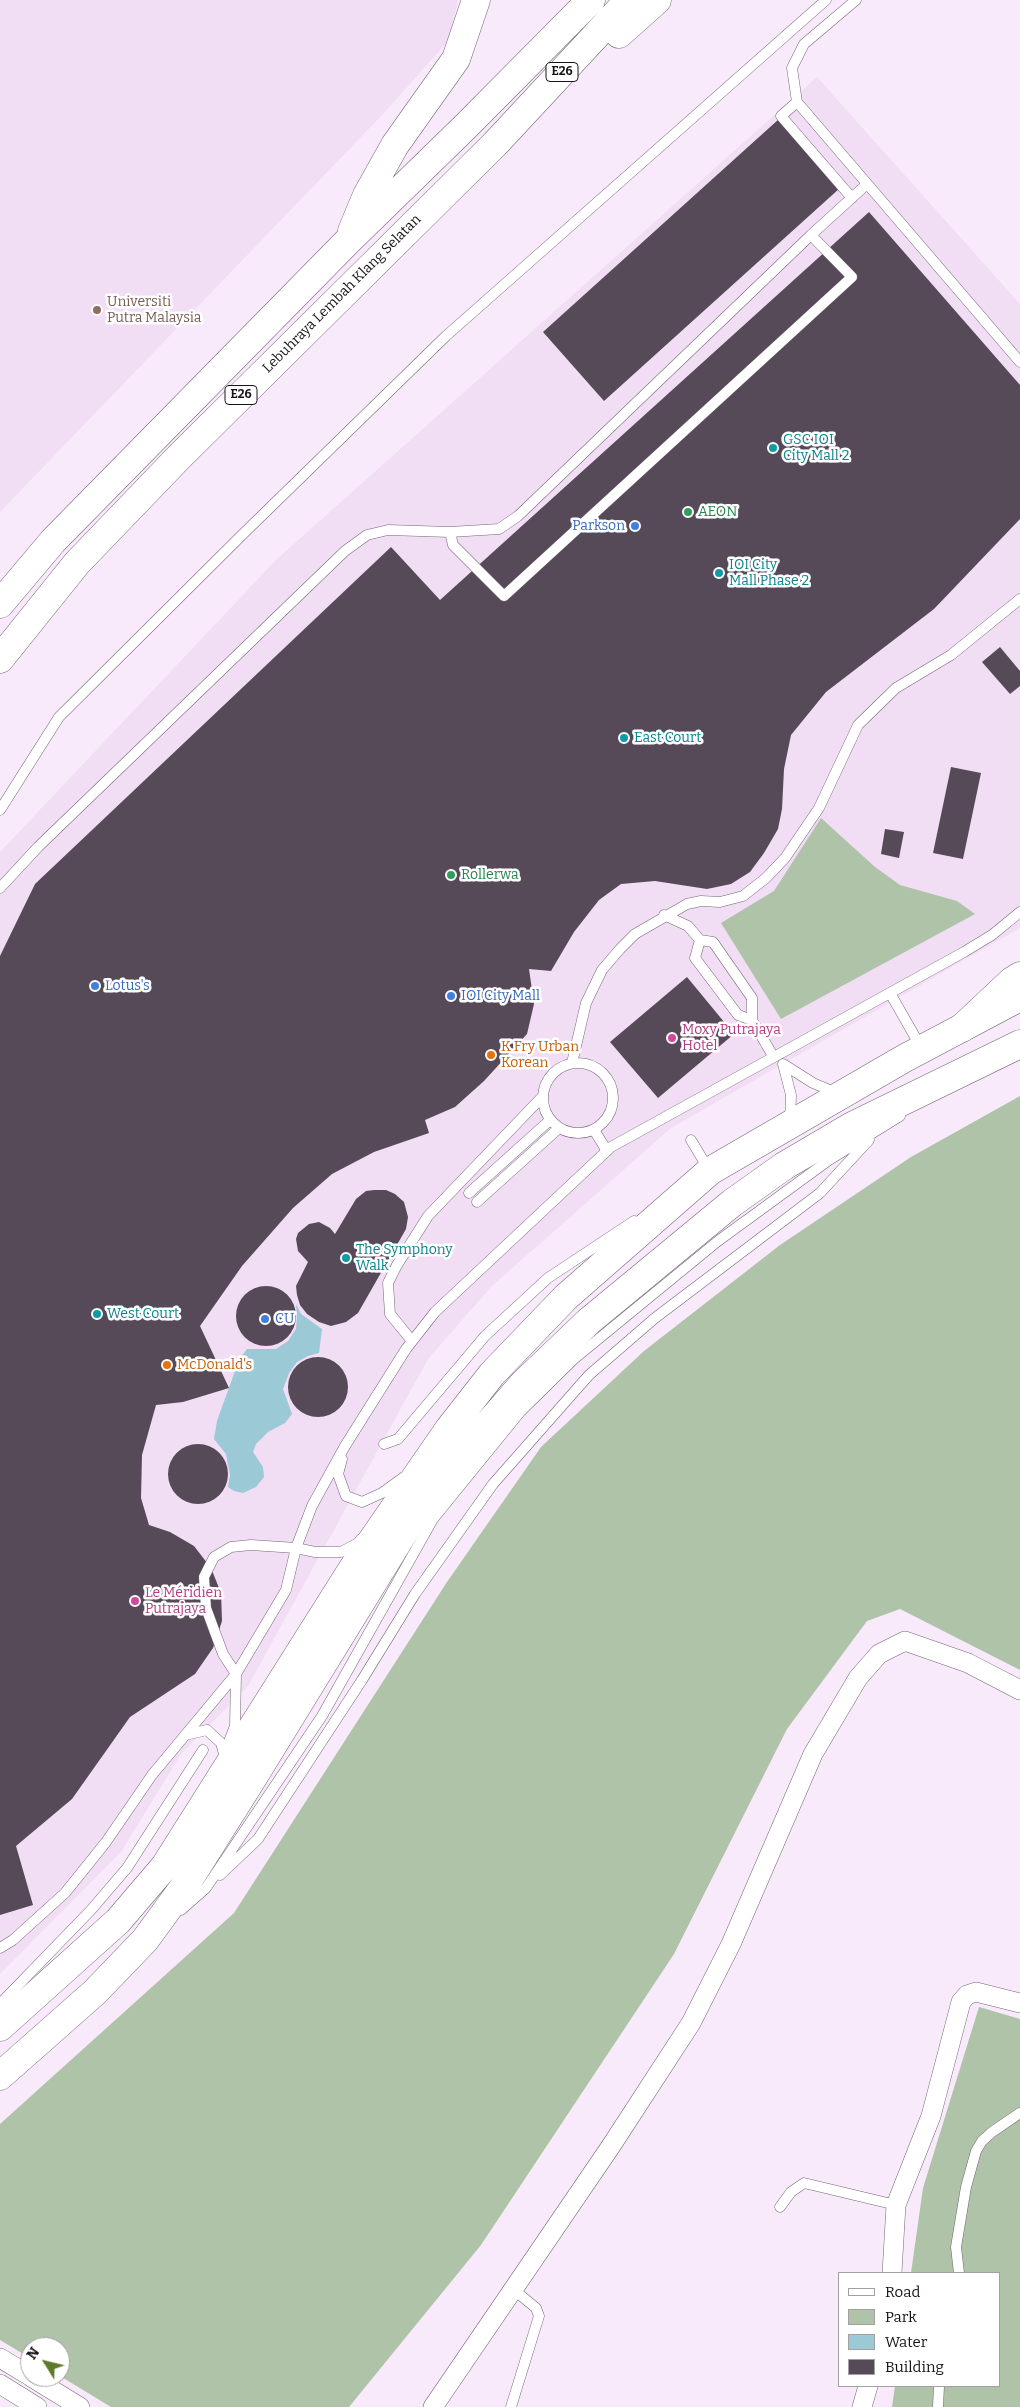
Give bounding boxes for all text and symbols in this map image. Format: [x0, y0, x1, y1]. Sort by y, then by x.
road number: E26 [546, 62, 578, 82]
street label: Lebuhraya Lembah Klang Selatan [259, 211, 425, 377]
place label: Universiti Putra Malaysia [107, 294, 202, 326]
marker: Universiti Putra Malaysia [91, 304, 103, 316]
road number: E26 [225, 386, 257, 404]
place label: GSC IOI City Mall 2 [783, 432, 849, 464]
marker: GSC IOI City Mall 2 [767, 442, 779, 454]
place label: AEON [698, 504, 737, 520]
marker: AEON [682, 506, 694, 518]
place label: Parkson [572, 518, 625, 534]
marker: Parkson [629, 520, 641, 532]
place label: IOI City Mall Phase 2 [729, 557, 809, 590]
marker: IOI City Mall Phase 2 [713, 567, 725, 579]
place label: East Court [634, 730, 701, 746]
marker: East Court [618, 732, 630, 744]
place label: Rollerwa [461, 867, 519, 883]
marker: Rollerwa [445, 869, 457, 881]
place label: Lotus's [105, 978, 150, 994]
marker: Lotus's [89, 980, 101, 992]
place label: IOI City Mall [461, 988, 540, 1004]
marker: IOI City Mall [445, 990, 457, 1002]
place label: Moxy Putrajaya Hotel [682, 1022, 781, 1054]
marker: Moxy Putrajaya Hotel [666, 1032, 678, 1044]
place label: K Fry Urban Korean [501, 1039, 579, 1072]
marker: K Fry Urban Korean [485, 1049, 497, 1061]
place label: The Symphony Walk [356, 1242, 453, 1274]
marker: The Symphony Walk [340, 1252, 352, 1264]
place label: West Court [107, 1306, 179, 1322]
marker: West Court [91, 1308, 103, 1320]
place label: CU [275, 1311, 295, 1327]
marker: CU [259, 1313, 271, 1325]
place label: McDonald's [177, 1357, 252, 1373]
marker: McDonald's [161, 1359, 173, 1371]
place label: Le Méridien Putrajaya [145, 1585, 222, 1618]
marker: Le Méridien Putrajaya [129, 1595, 141, 1607]
legend [838, 2272, 1000, 2387]
text: Road [885, 2283, 920, 2301]
text: Park [885, 2308, 917, 2326]
text: Water [885, 2333, 927, 2351]
north arrow [20, 2337, 70, 2387]
text: N [23, 2344, 43, 2363]
text: Building [885, 2358, 944, 2376]

